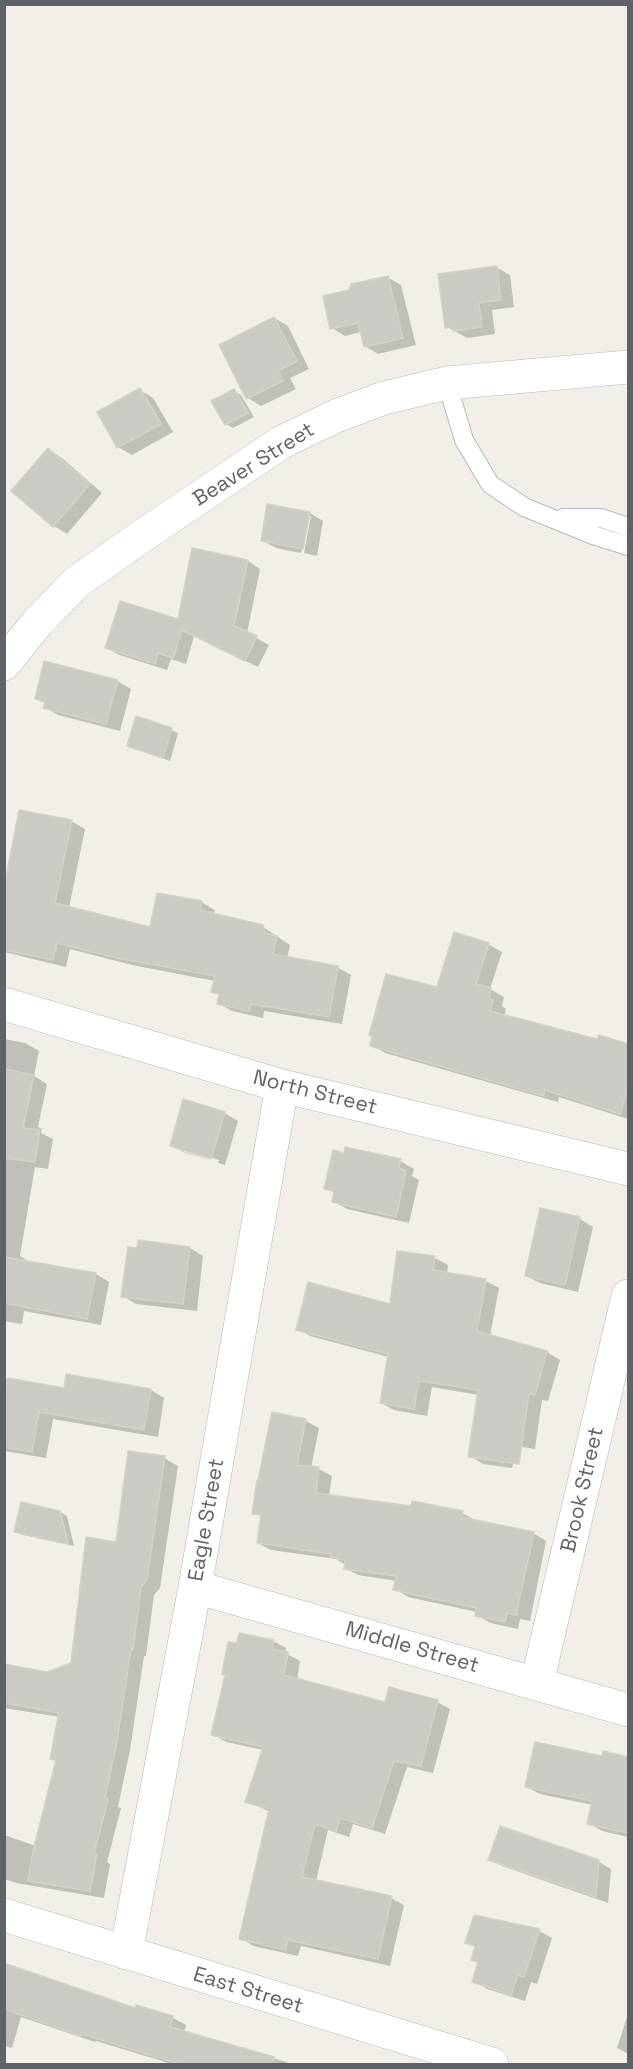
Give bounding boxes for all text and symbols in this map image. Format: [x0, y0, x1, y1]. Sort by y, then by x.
street label: Beaver Street [189, 418, 319, 512]
street label: North Street [250, 1065, 380, 1121]
street label: Brook Street [556, 1425, 610, 1555]
street label: Eagle Street [184, 1457, 230, 1583]
street label: Middle Street [342, 1617, 482, 1679]
street label: East Street [190, 1962, 306, 2020]

